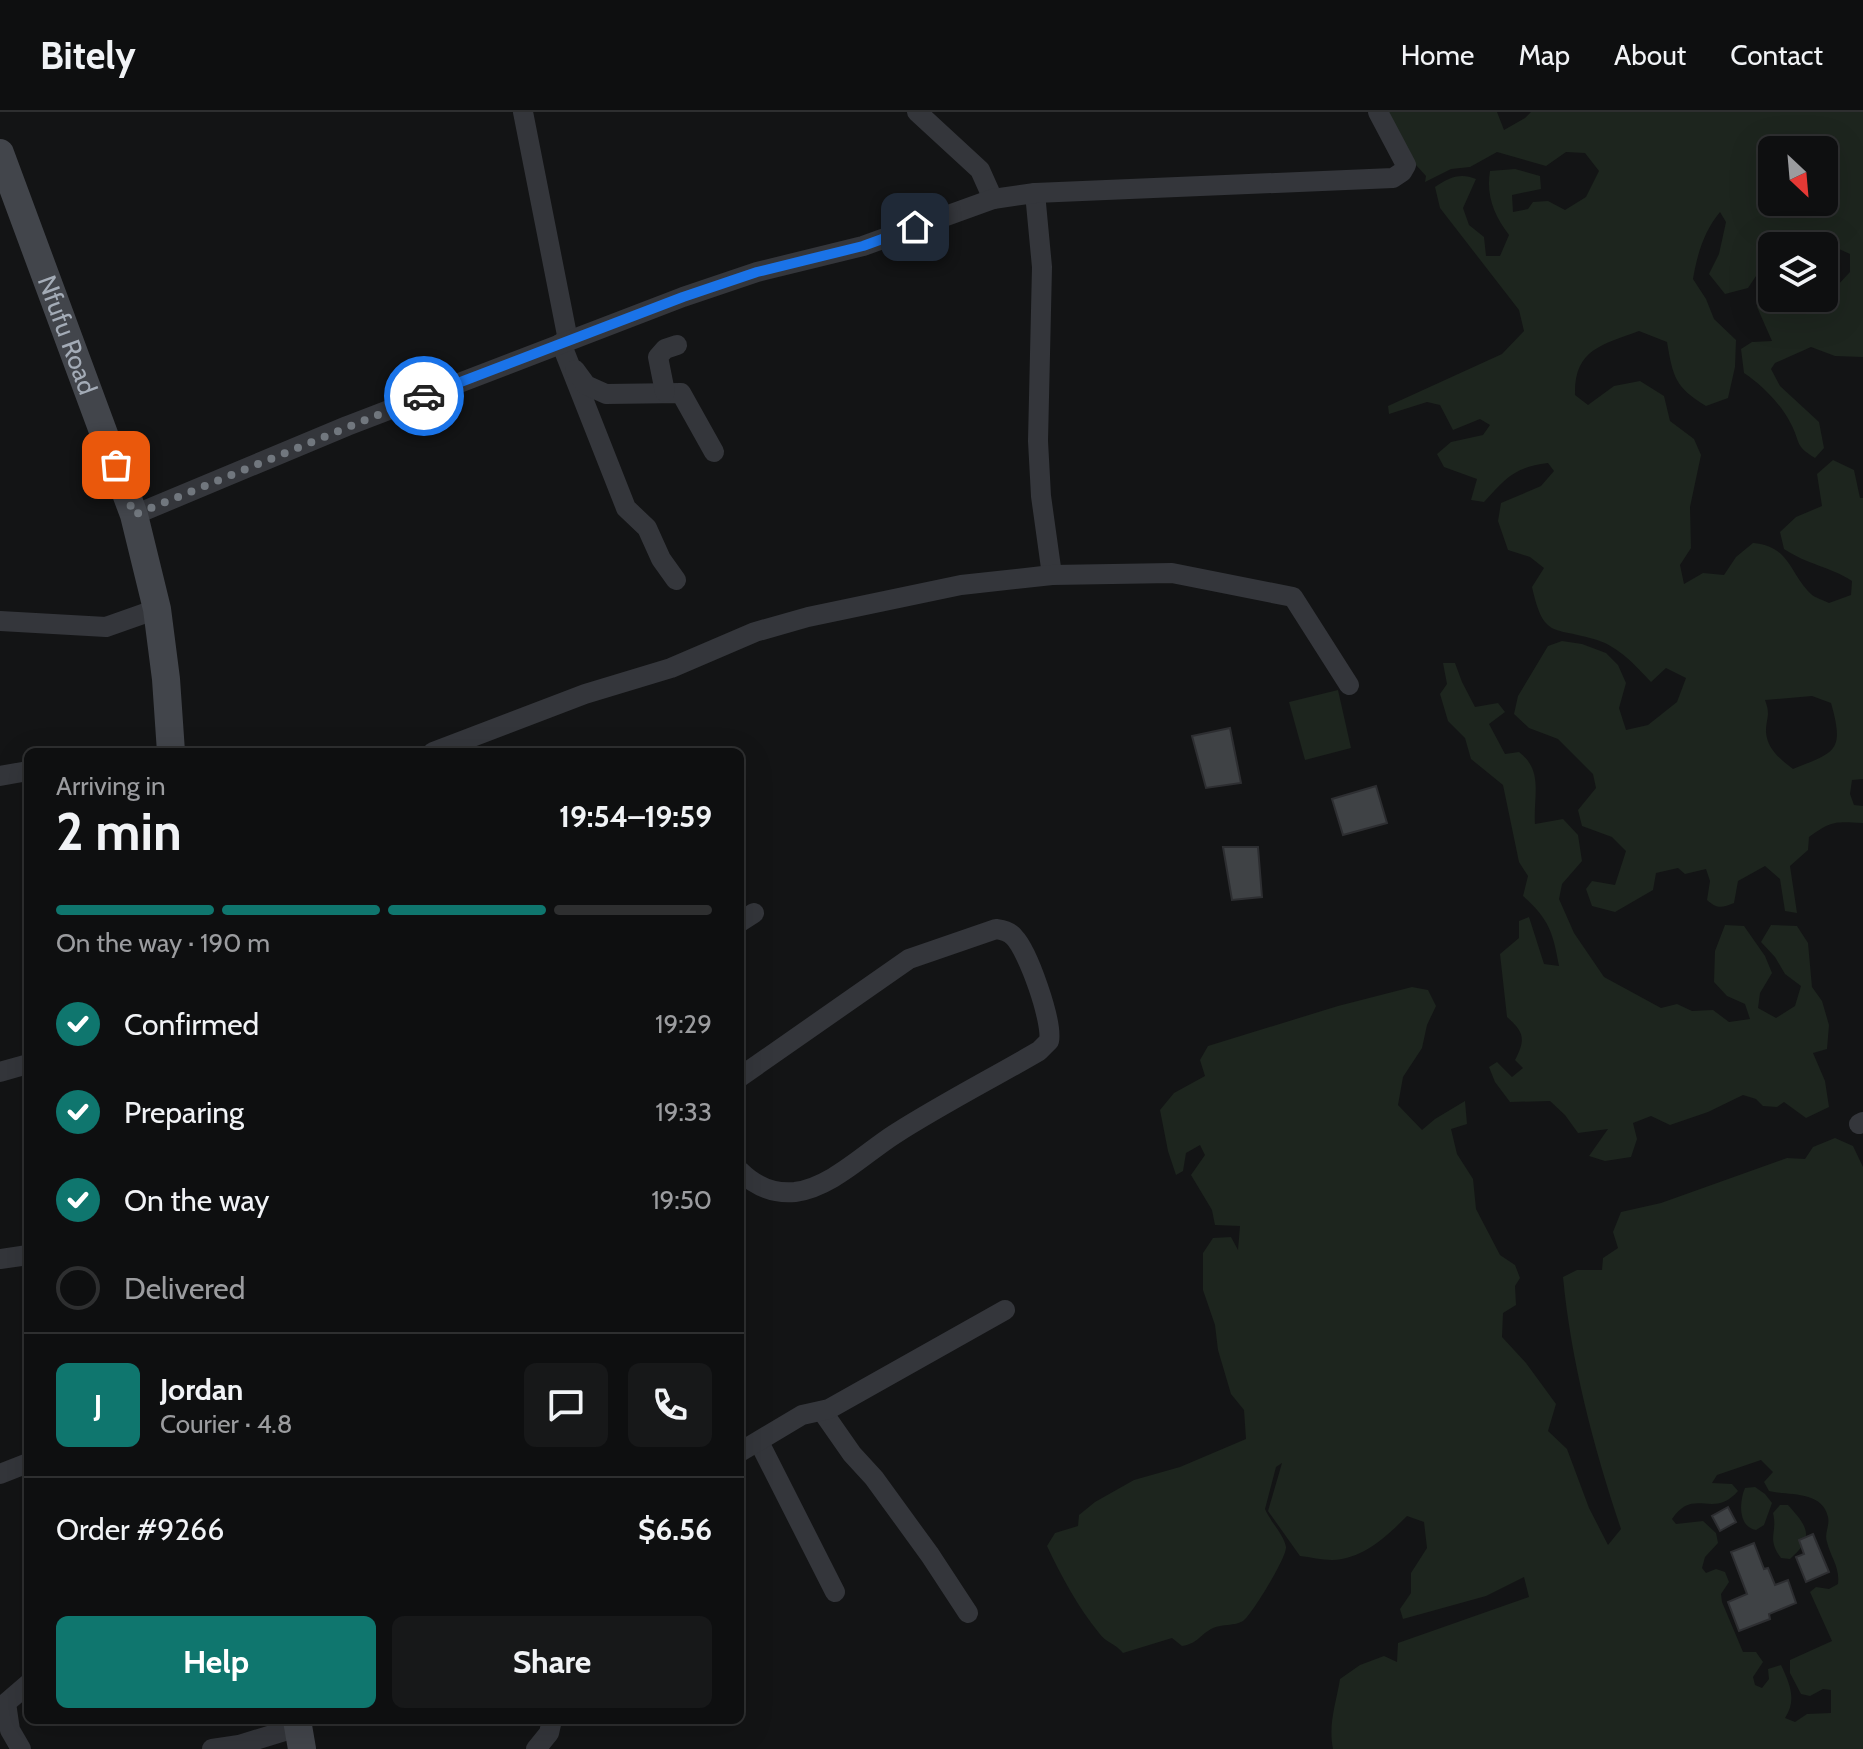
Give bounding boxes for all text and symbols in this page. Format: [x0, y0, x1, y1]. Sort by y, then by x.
text: Bitely [40, 32, 136, 79]
text: Home [1401, 38, 1474, 72]
text: Map [1518, 38, 1570, 72]
text: About [1614, 38, 1686, 72]
text: Contact [1730, 38, 1823, 72]
north arrow [1758, 136, 1838, 216]
map controls [1758, 136, 1838, 312]
pin [881, 193, 949, 261]
icon: home [893, 205, 937, 249]
button: layers [1758, 232, 1838, 312]
street label: Nfufu Road [31, 271, 104, 399]
courier [384, 356, 464, 436]
icon: car [402, 374, 446, 418]
pin [82, 431, 150, 499]
icon: bag [94, 443, 138, 487]
text: Arriving in [56, 770, 166, 802]
text: 19:54–19:59 [559, 798, 712, 835]
text: 2 min [56, 800, 182, 863]
text: On the way · 190 m [56, 927, 270, 959]
icon: check [56, 1002, 100, 1046]
text: Confirmed [124, 1006, 259, 1043]
text: 19:29 [655, 1008, 712, 1040]
icon: check [56, 1090, 100, 1134]
text: Preparing [124, 1094, 244, 1131]
text: 19:33 [655, 1096, 712, 1128]
icon: check [56, 1178, 100, 1222]
text: On the way [124, 1182, 269, 1219]
text: 19:50 [651, 1184, 712, 1216]
text: Delivered [124, 1270, 245, 1307]
button: chat [524, 1363, 608, 1447]
button: phone [628, 1363, 712, 1447]
text: Jordan [160, 1371, 243, 1408]
text: J [94, 1387, 102, 1424]
text: Courier · 4.8 [160, 1408, 293, 1440]
text: Order #9266 [56, 1511, 224, 1548]
text: $6.56 [638, 1511, 712, 1548]
button: Help [56, 1616, 376, 1708]
button: Share [392, 1616, 712, 1708]

